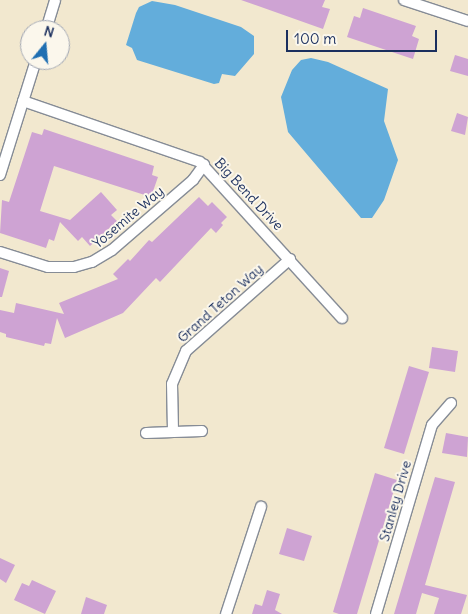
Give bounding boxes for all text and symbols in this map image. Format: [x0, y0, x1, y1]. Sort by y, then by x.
north arrow [20, 20, 70, 70]
scale bar [288, 20, 439, 52]
text: N [42, 22, 56, 42]
text: 100 m [294, 29, 336, 48]
street label: Big Bend Drive [211, 154, 287, 234]
street label: Yosemite Way [89, 182, 167, 252]
street label: Grand Teton Way [174, 260, 266, 346]
street label: Stanley Drive [375, 459, 415, 543]

